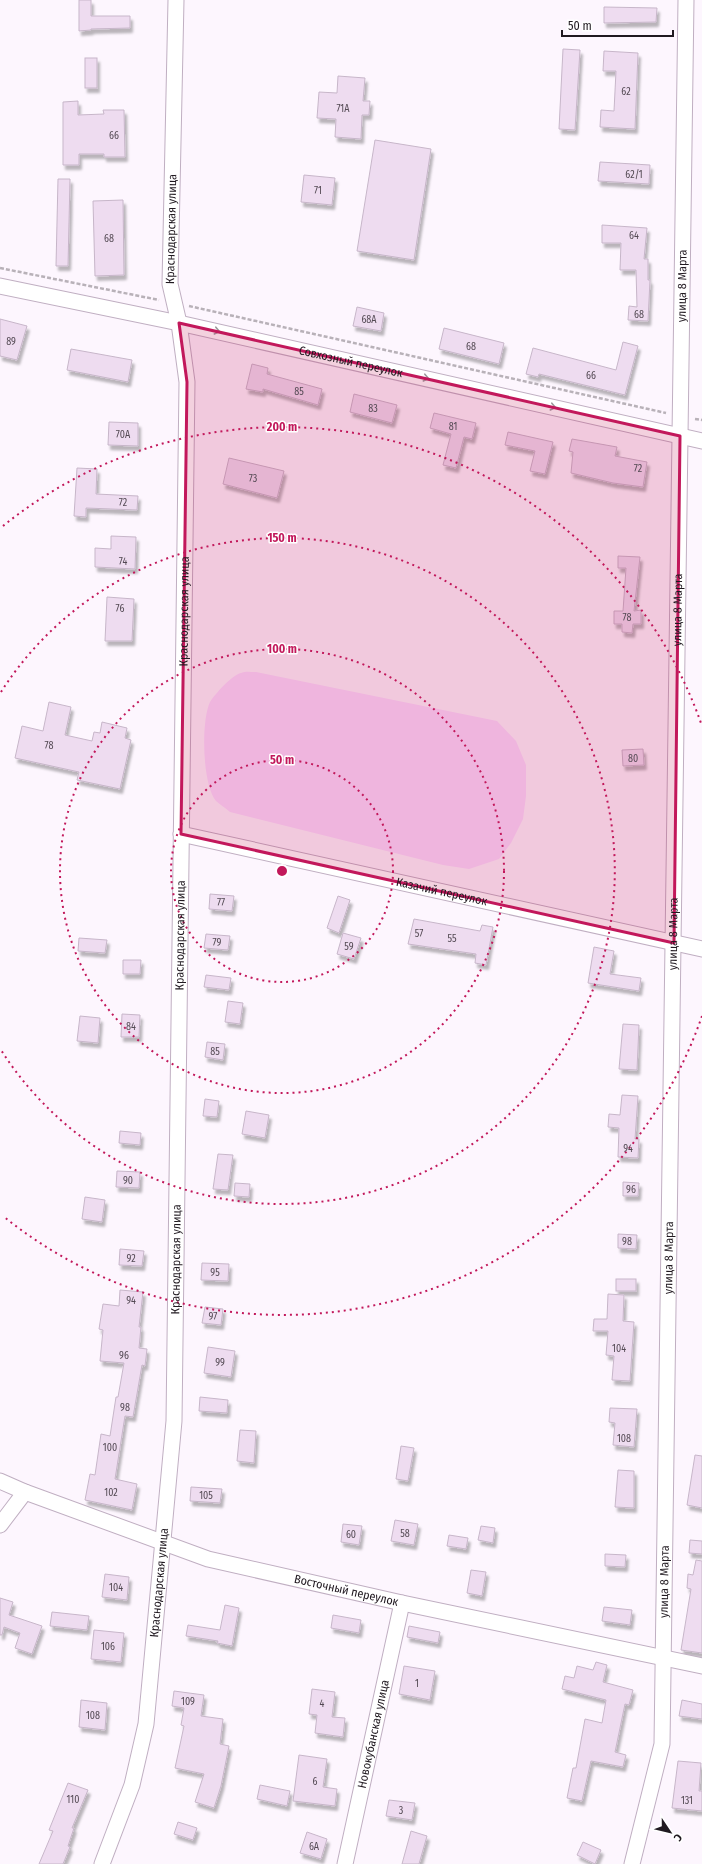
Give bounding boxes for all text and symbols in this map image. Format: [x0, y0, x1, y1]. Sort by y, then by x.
scale bar [562, 12, 673, 38]
text: 50 m [568, 19, 592, 33]
house number: 62 [621, 86, 631, 98]
house number: 71А [336, 103, 350, 115]
house number: 66 [109, 130, 119, 142]
house number: 62/1 [625, 169, 643, 181]
street label: Краснодарская улица [163, 174, 179, 284]
house number: 71 [314, 185, 322, 197]
house number: 64 [629, 230, 639, 242]
house number: 68 [104, 233, 114, 245]
street label: улица 8 Марта [675, 249, 690, 322]
house number: 68 [634, 309, 644, 321]
house number: 68А [361, 314, 377, 326]
one-way arrow [214, 327, 220, 335]
house number: 89 [6, 336, 16, 348]
house number: 68 [466, 341, 476, 353]
street label: Совхозный переулок [298, 343, 405, 380]
house number: 66 [586, 370, 596, 382]
one-way arrow [423, 374, 429, 382]
house number: 85 [294, 386, 304, 398]
one-way arrow [550, 402, 556, 410]
house number: 83 [368, 403, 378, 415]
text: 200 m [266, 420, 297, 434]
house number: 81 [449, 421, 457, 433]
house number: 70А [116, 429, 131, 441]
house number: 72 [634, 463, 643, 475]
house number: 73 [249, 473, 258, 485]
house number: 72 [119, 497, 128, 509]
text: 150 m [267, 531, 297, 545]
house number: 74 [119, 556, 127, 568]
street label: Краснодарская улица [176, 556, 192, 667]
street label: улица 8 Марта [670, 573, 685, 646]
house number: 76 [116, 603, 124, 615]
house number: 78 [623, 612, 631, 624]
text: 100 m [267, 642, 297, 656]
house number: 78 [45, 740, 53, 752]
text: 50 m [270, 753, 294, 767]
house number: 80 [628, 753, 638, 765]
centre of rings [275, 864, 289, 878]
street label: Казачий переулок [395, 875, 489, 908]
street label: Краснодарская улица [172, 880, 188, 991]
house number: 77 [217, 897, 225, 909]
street label: улица 8 Марта [666, 897, 681, 970]
house number: 57 [415, 928, 423, 940]
house number: 55 [447, 933, 457, 945]
house number: 79 [213, 937, 222, 949]
house number: 59 [344, 941, 354, 953]
house number: 84 [126, 1021, 136, 1033]
house number: 85 [210, 1046, 220, 1058]
house number: 94 [623, 1143, 633, 1155]
house number: 90 [123, 1175, 133, 1187]
house number: 96 [626, 1184, 636, 1196]
street label: Краснодарская улица [168, 1204, 184, 1315]
street label: улица 8 Марта [661, 1221, 676, 1294]
house number: 98 [622, 1236, 632, 1248]
house number: 92 [126, 1253, 136, 1265]
house number: 95 [210, 1267, 220, 1279]
house number: 94 [126, 1295, 136, 1307]
house number: 97 [209, 1311, 217, 1323]
house number: 104 [612, 1343, 626, 1355]
house number: 96 [119, 1350, 129, 1362]
house number: 99 [215, 1357, 225, 1369]
house number: 98 [120, 1402, 130, 1414]
house number: 108 [617, 1433, 631, 1445]
house number: 100 [103, 1442, 117, 1454]
house number: 102 [104, 1487, 118, 1499]
house number: 105 [199, 1490, 213, 1502]
street label: Краснодарская улица [147, 1527, 171, 1638]
house number: 58 [400, 1528, 410, 1540]
house number: 60 [346, 1529, 356, 1541]
street label: улица 8 Марта [657, 1545, 672, 1618]
street label: Восточный переулок [293, 1572, 400, 1609]
house number: 104 [109, 1582, 123, 1594]
house number: 106 [101, 1641, 115, 1653]
street label: Новокубанская улица [355, 1678, 392, 1790]
house number: 1 [415, 1678, 419, 1690]
house number: 109 [181, 1696, 195, 1708]
house number: 4 [320, 1698, 325, 1710]
house number: 108 [86, 1710, 100, 1722]
house number: 6 [313, 1776, 318, 1788]
house number: 110 [67, 1794, 79, 1806]
house number: 131 [681, 1795, 693, 1807]
house number: 3 [399, 1805, 404, 1817]
north arrow [650, 1812, 690, 1852]
text: С [671, 1831, 685, 1844]
house number: 6А [309, 1841, 320, 1853]

